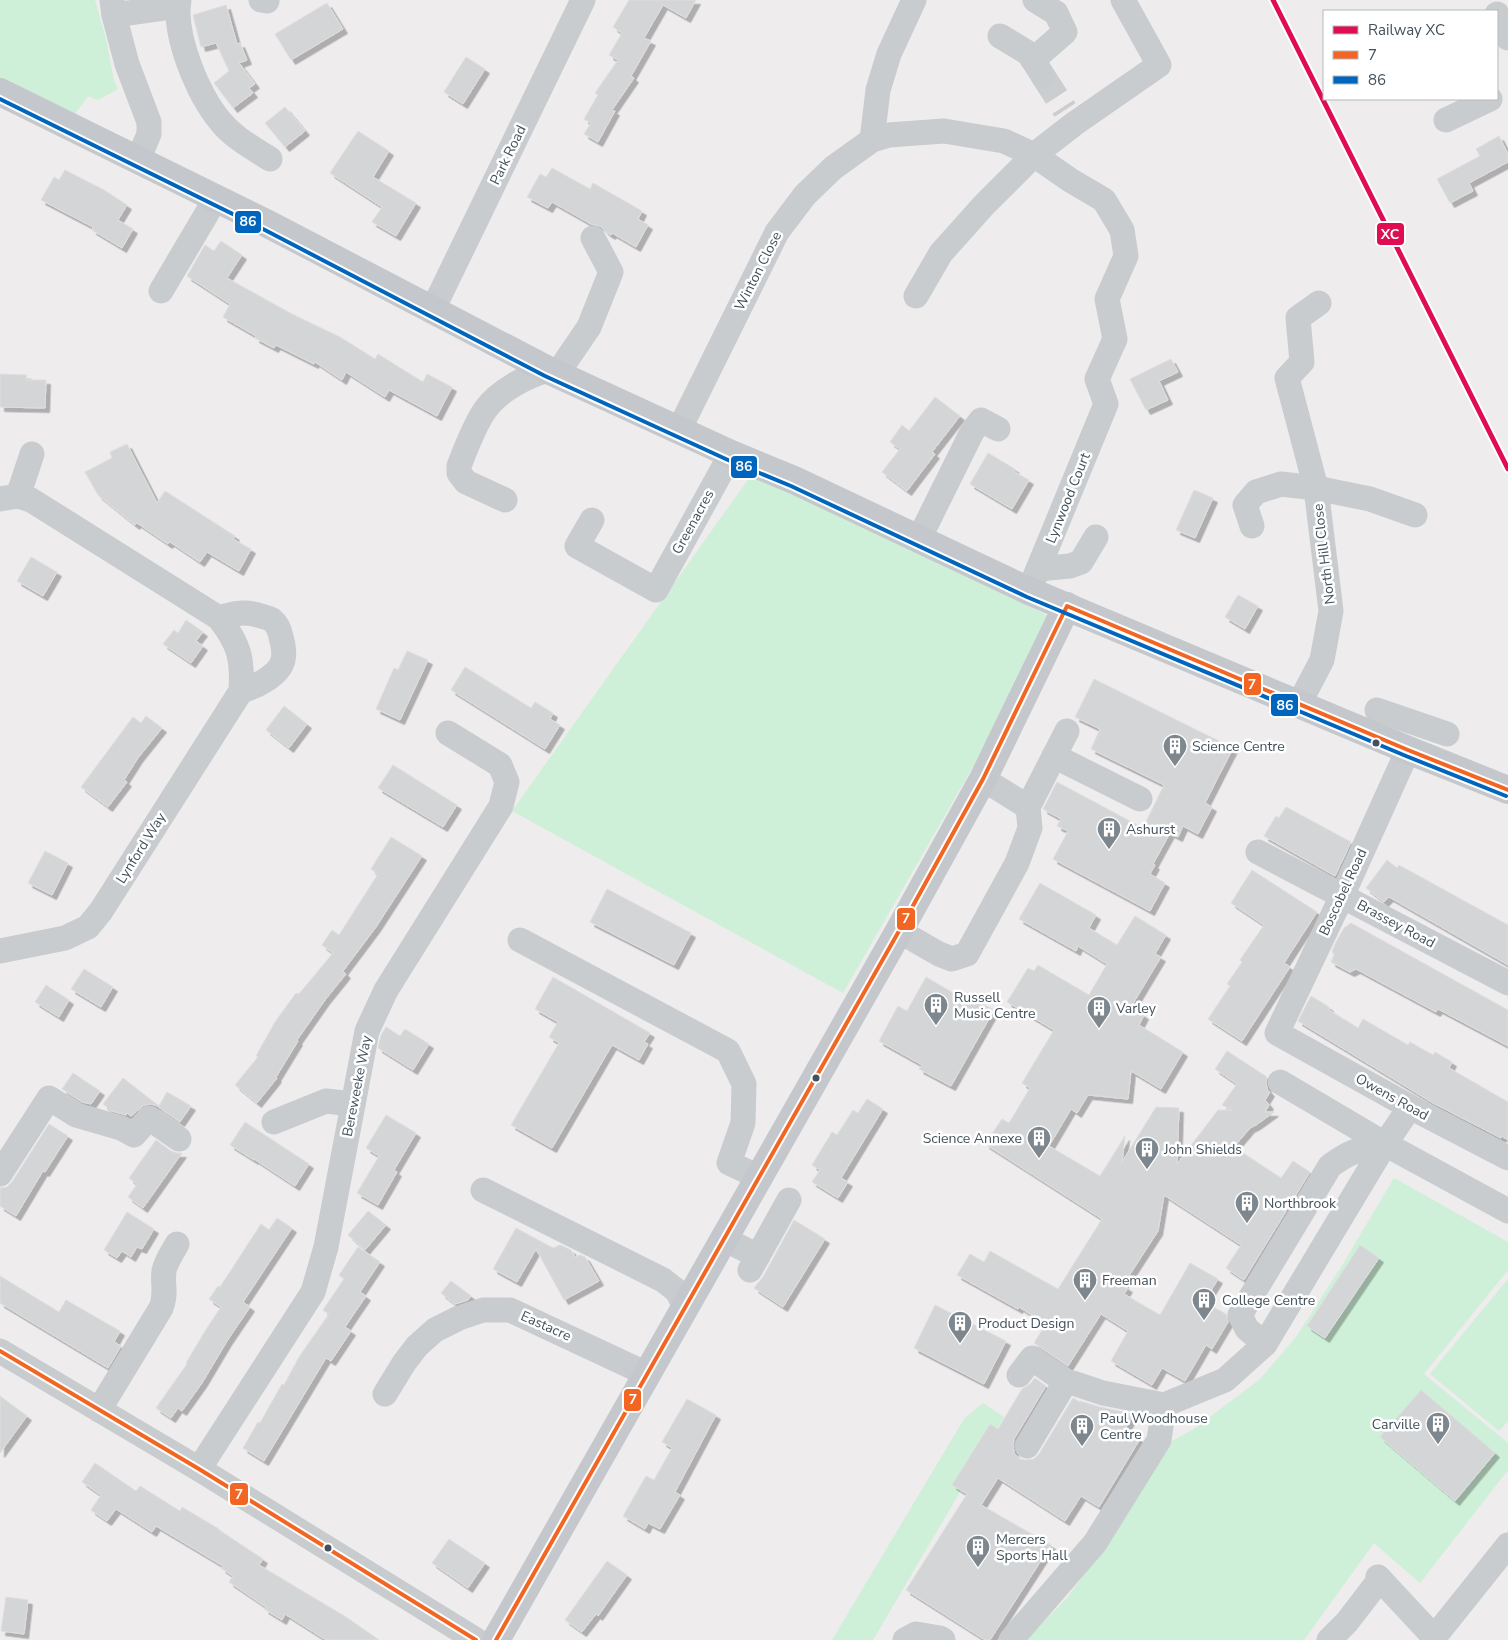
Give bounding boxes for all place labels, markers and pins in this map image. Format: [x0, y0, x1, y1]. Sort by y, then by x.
building icon: Science Centre [1162, 733, 1188, 767]
place label: Science Centre [1192, 737, 1285, 756]
unlabelled marker [1371, 738, 1381, 748]
building icon: Ashurst [1096, 816, 1122, 850]
place label: Ashurst [1126, 820, 1175, 839]
place label: Russell Music Centre [954, 988, 1036, 1023]
building icon: Russell Music Centre [923, 992, 949, 1026]
building icon: Varley [1086, 995, 1112, 1029]
place label: Varley [1115, 999, 1157, 1018]
unlabelled marker [811, 1073, 821, 1083]
building icon: Science Annexe [1026, 1125, 1052, 1159]
place label: Science Annexe [923, 1129, 1022, 1148]
building icon: John Shields [1134, 1136, 1160, 1170]
place label: John Shields [1163, 1140, 1242, 1159]
building icon: Northbrook [1234, 1190, 1260, 1224]
place label: Northbrook [1264, 1194, 1337, 1213]
building icon: Freeman [1072, 1267, 1098, 1301]
place label: Freeman [1102, 1271, 1157, 1290]
building icon: College Centre [1191, 1287, 1217, 1321]
place label: College Centre [1222, 1291, 1315, 1310]
building icon: Product Design [947, 1310, 973, 1344]
place label: Product Design [978, 1314, 1074, 1333]
place label: Paul Woodhouse Centre [1100, 1409, 1208, 1444]
building icon: Carville [1425, 1411, 1451, 1445]
building icon: Paul Woodhouse Centre [1069, 1413, 1095, 1447]
place label: Carville [1372, 1415, 1420, 1434]
place label: Mercers Sports Hall [996, 1530, 1068, 1565]
building icon: Mercers Sports Hall [965, 1534, 991, 1568]
unlabelled marker [323, 1543, 333, 1553]

